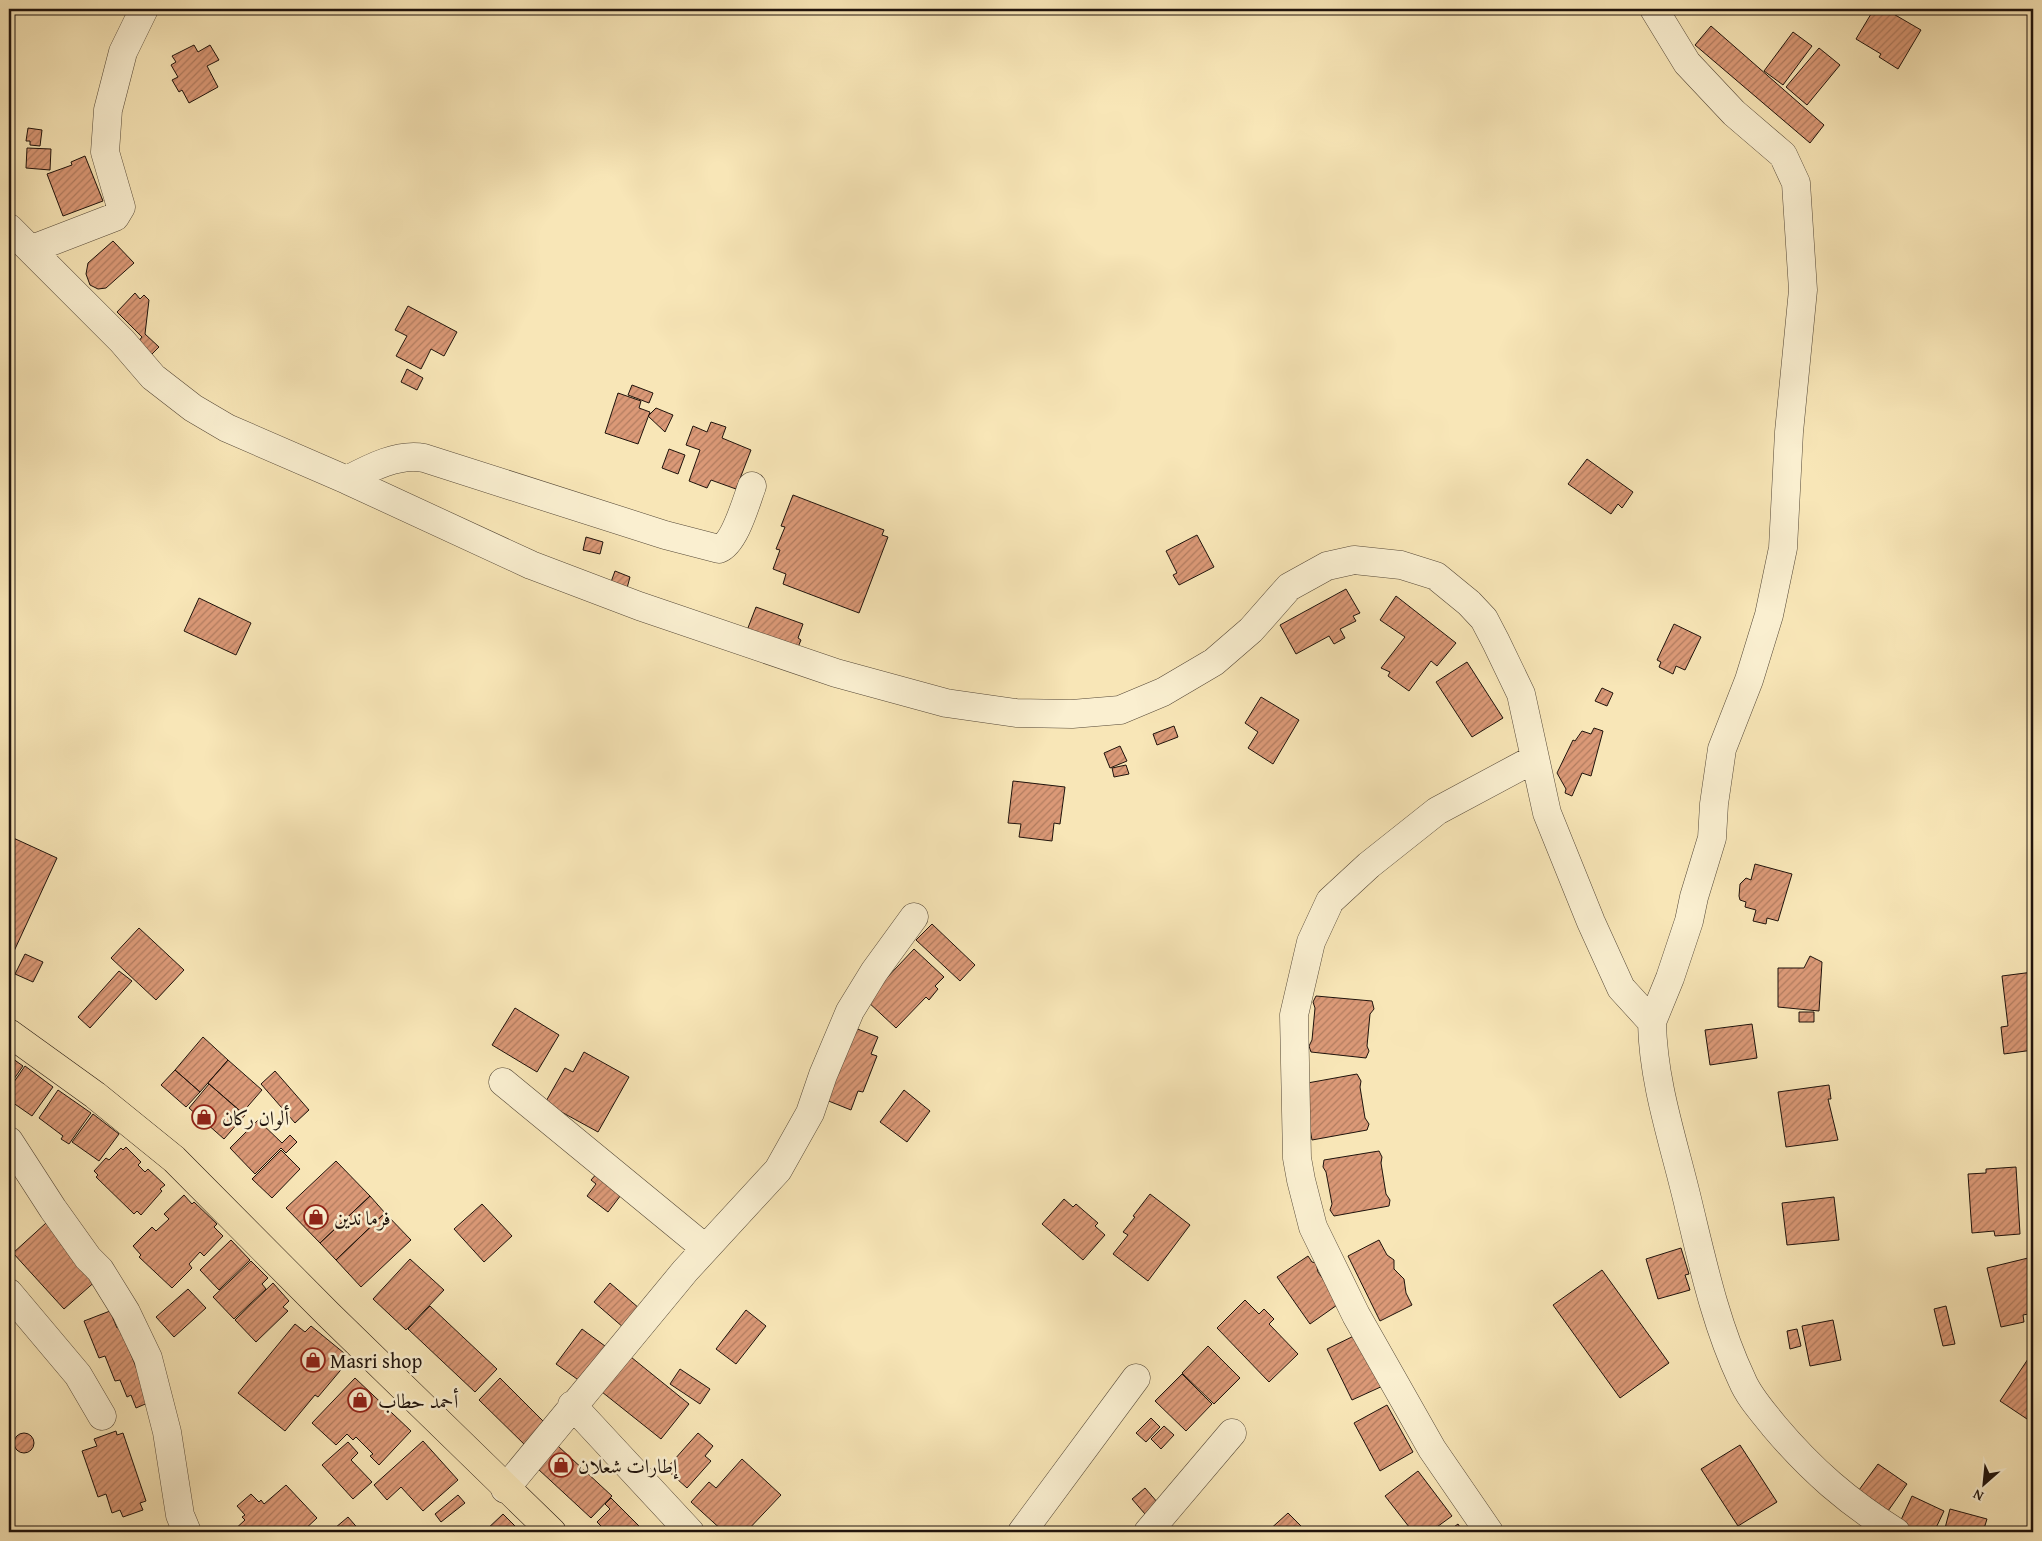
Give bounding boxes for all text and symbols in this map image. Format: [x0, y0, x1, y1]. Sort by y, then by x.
place label: ألوان ركان [222, 1103, 290, 1132]
shop icon: ألوان ركان [191, 1104, 217, 1130]
place label: فرما ندين [334, 1203, 391, 1232]
shop icon: فرما ندين [303, 1204, 329, 1230]
place label: Masri shop [330, 1346, 422, 1375]
shop icon: Masri shop [300, 1347, 326, 1373]
place label: أحمد حطاب [378, 1386, 459, 1415]
shop icon: أحمد حطاب [347, 1387, 373, 1413]
place label: إطارات شعلان [578, 1451, 679, 1480]
shop icon: إطارات شعلان [548, 1452, 574, 1478]
north arrow [1960, 1458, 2010, 1508]
text: N [1969, 1484, 1987, 1507]

